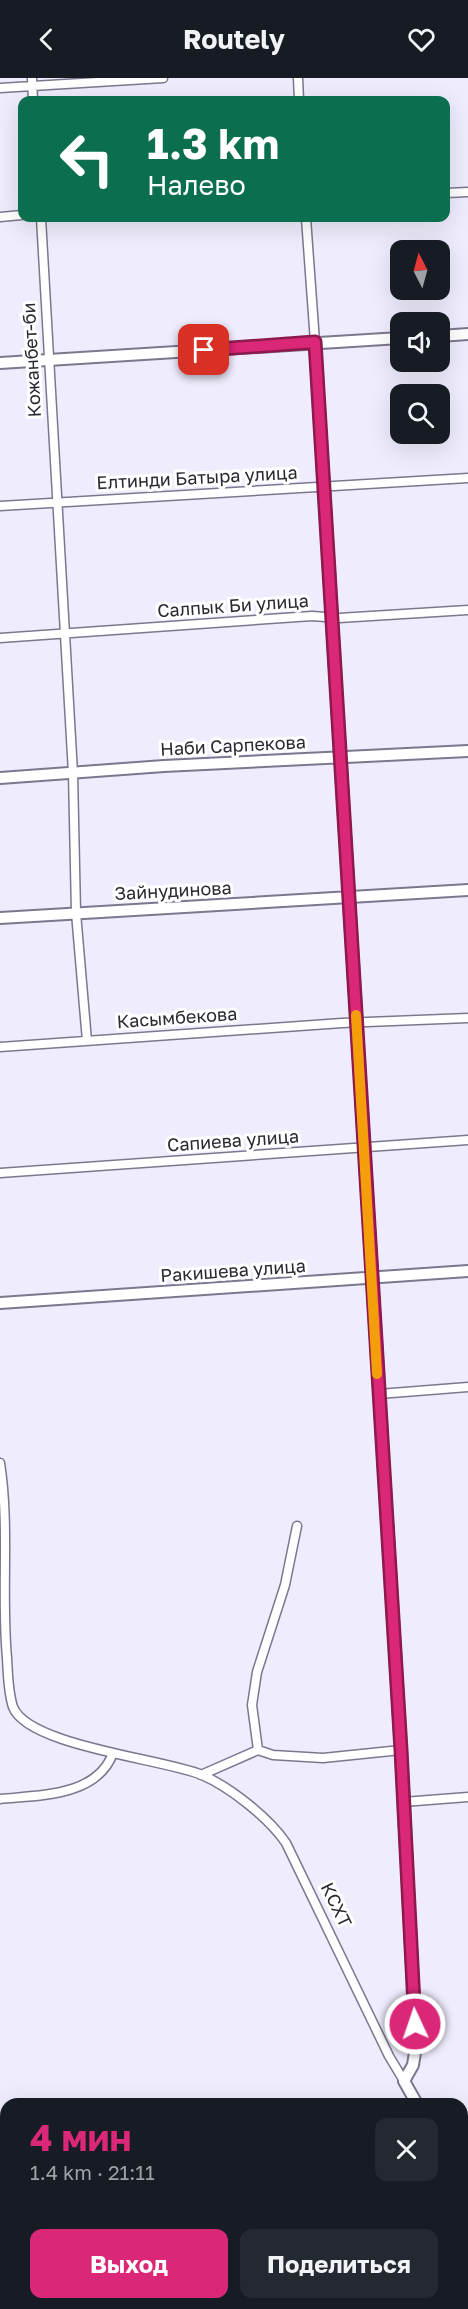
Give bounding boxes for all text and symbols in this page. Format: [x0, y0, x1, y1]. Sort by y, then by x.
icon: back [30, 23, 63, 56]
text: Routely [183, 23, 285, 55]
icon: heart [405, 23, 438, 56]
text: 1.3 km [147, 118, 279, 168]
icon: left [48, 120, 126, 198]
text: Налево [147, 169, 246, 201]
north arrow [390, 240, 450, 300]
map controls [390, 240, 450, 444]
street label: Кожанбет-би [17, 302, 45, 418]
button: sound [390, 312, 450, 372]
pin [178, 324, 229, 375]
icon: arrive [187, 333, 220, 366]
button: search [390, 384, 450, 444]
street label: Елтинди Батыра улица [96, 461, 298, 493]
street label: Салпык Би улица [156, 589, 309, 621]
street label: Наби Сарпекова [160, 730, 306, 760]
street label: Зайнудинова [114, 876, 232, 904]
street label: Касымбекова [116, 1002, 238, 1032]
street label: Сапиева улица [166, 1124, 300, 1156]
street label: Ракишева улица [159, 1254, 306, 1286]
street label: КСХТ [317, 1879, 357, 1931]
position arrow [383, 1992, 447, 2056]
text: 4 мин [30, 2116, 131, 2159]
button: close [375, 2118, 438, 2181]
text: 1.4 km · 21:11 [30, 2160, 155, 2184]
button: Выход [30, 2229, 228, 2298]
button: Поделиться [240, 2229, 438, 2298]

